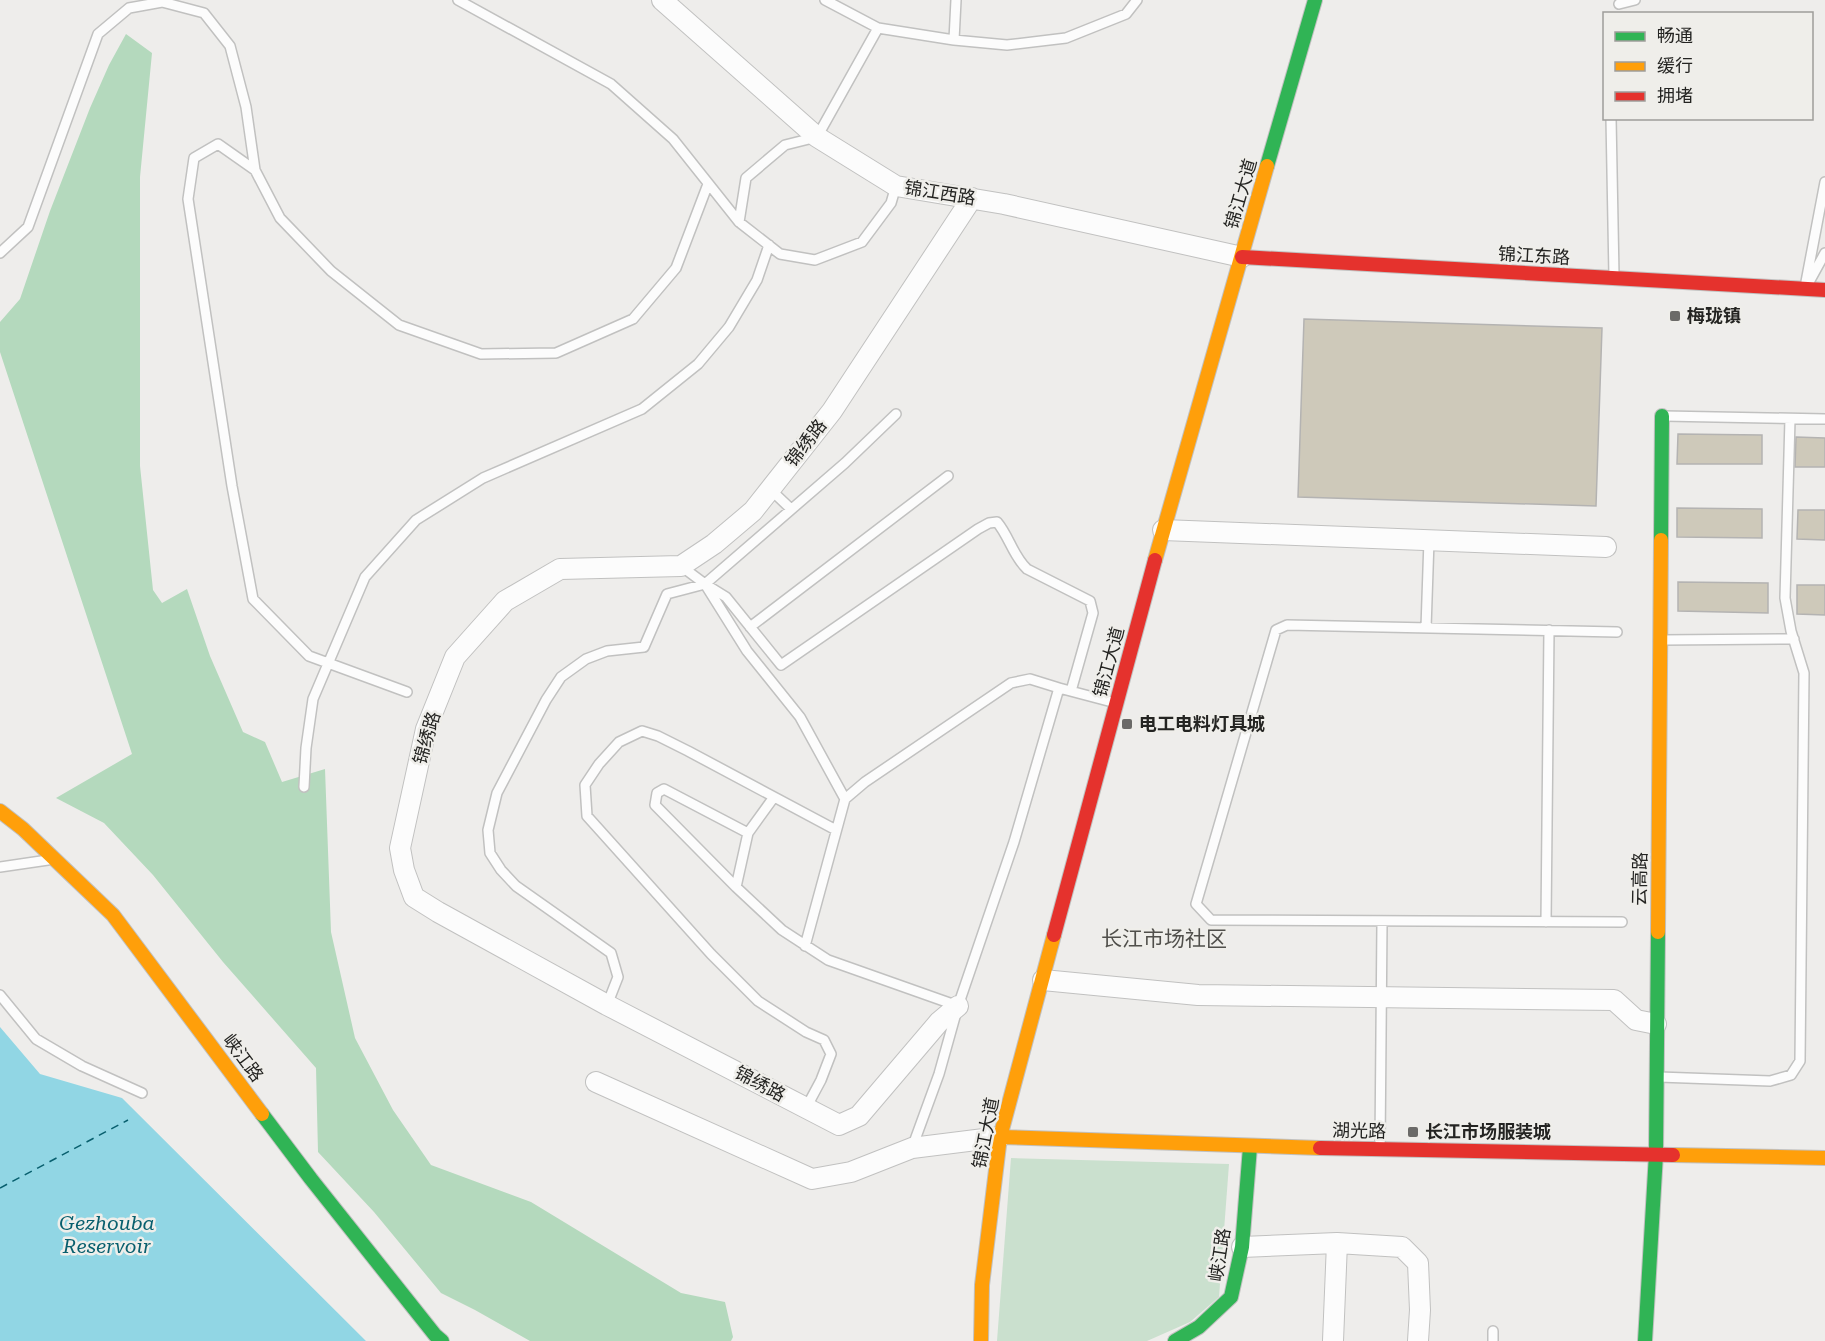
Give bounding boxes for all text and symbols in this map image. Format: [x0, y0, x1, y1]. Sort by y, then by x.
legend [1603, 12, 1813, 120]
text: 畅通 [1657, 25, 1693, 46]
text: 缓行 [1657, 55, 1693, 76]
text: 拥堵 [1657, 85, 1693, 106]
street label: 锦江大道 [1221, 156, 1261, 231]
street label: 锦江西路 [903, 177, 977, 209]
street label: 锦江东路 [1498, 243, 1571, 268]
place label: 梅珑镇 [1687, 305, 1741, 326]
marker: 梅珑镇 [1668, 309, 1682, 323]
street label: 锦绣路 [781, 415, 831, 470]
street label: 锦江大道 [1089, 624, 1128, 699]
street label: 锦绣路 [409, 709, 444, 767]
place label: 电工电料灯具城 [1139, 713, 1265, 734]
marker: 电工电料灯具城 [1120, 717, 1134, 731]
street label: 云高路 [1629, 852, 1650, 906]
district label: 长江市场社区 [1101, 927, 1227, 951]
street label: 峡江路 [219, 1030, 268, 1086]
street label: 锦绣路 [731, 1062, 789, 1106]
street label: 锦江大道 [968, 1096, 1003, 1170]
street label: 湖光路 [1332, 1120, 1386, 1141]
place label: 长江市场服装城 [1425, 1121, 1551, 1142]
marker: 长江市场服装城 [1406, 1125, 1420, 1139]
water label: Gezhouba Reservoir [59, 1211, 155, 1258]
street label: 峡江路 [1205, 1227, 1234, 1283]

